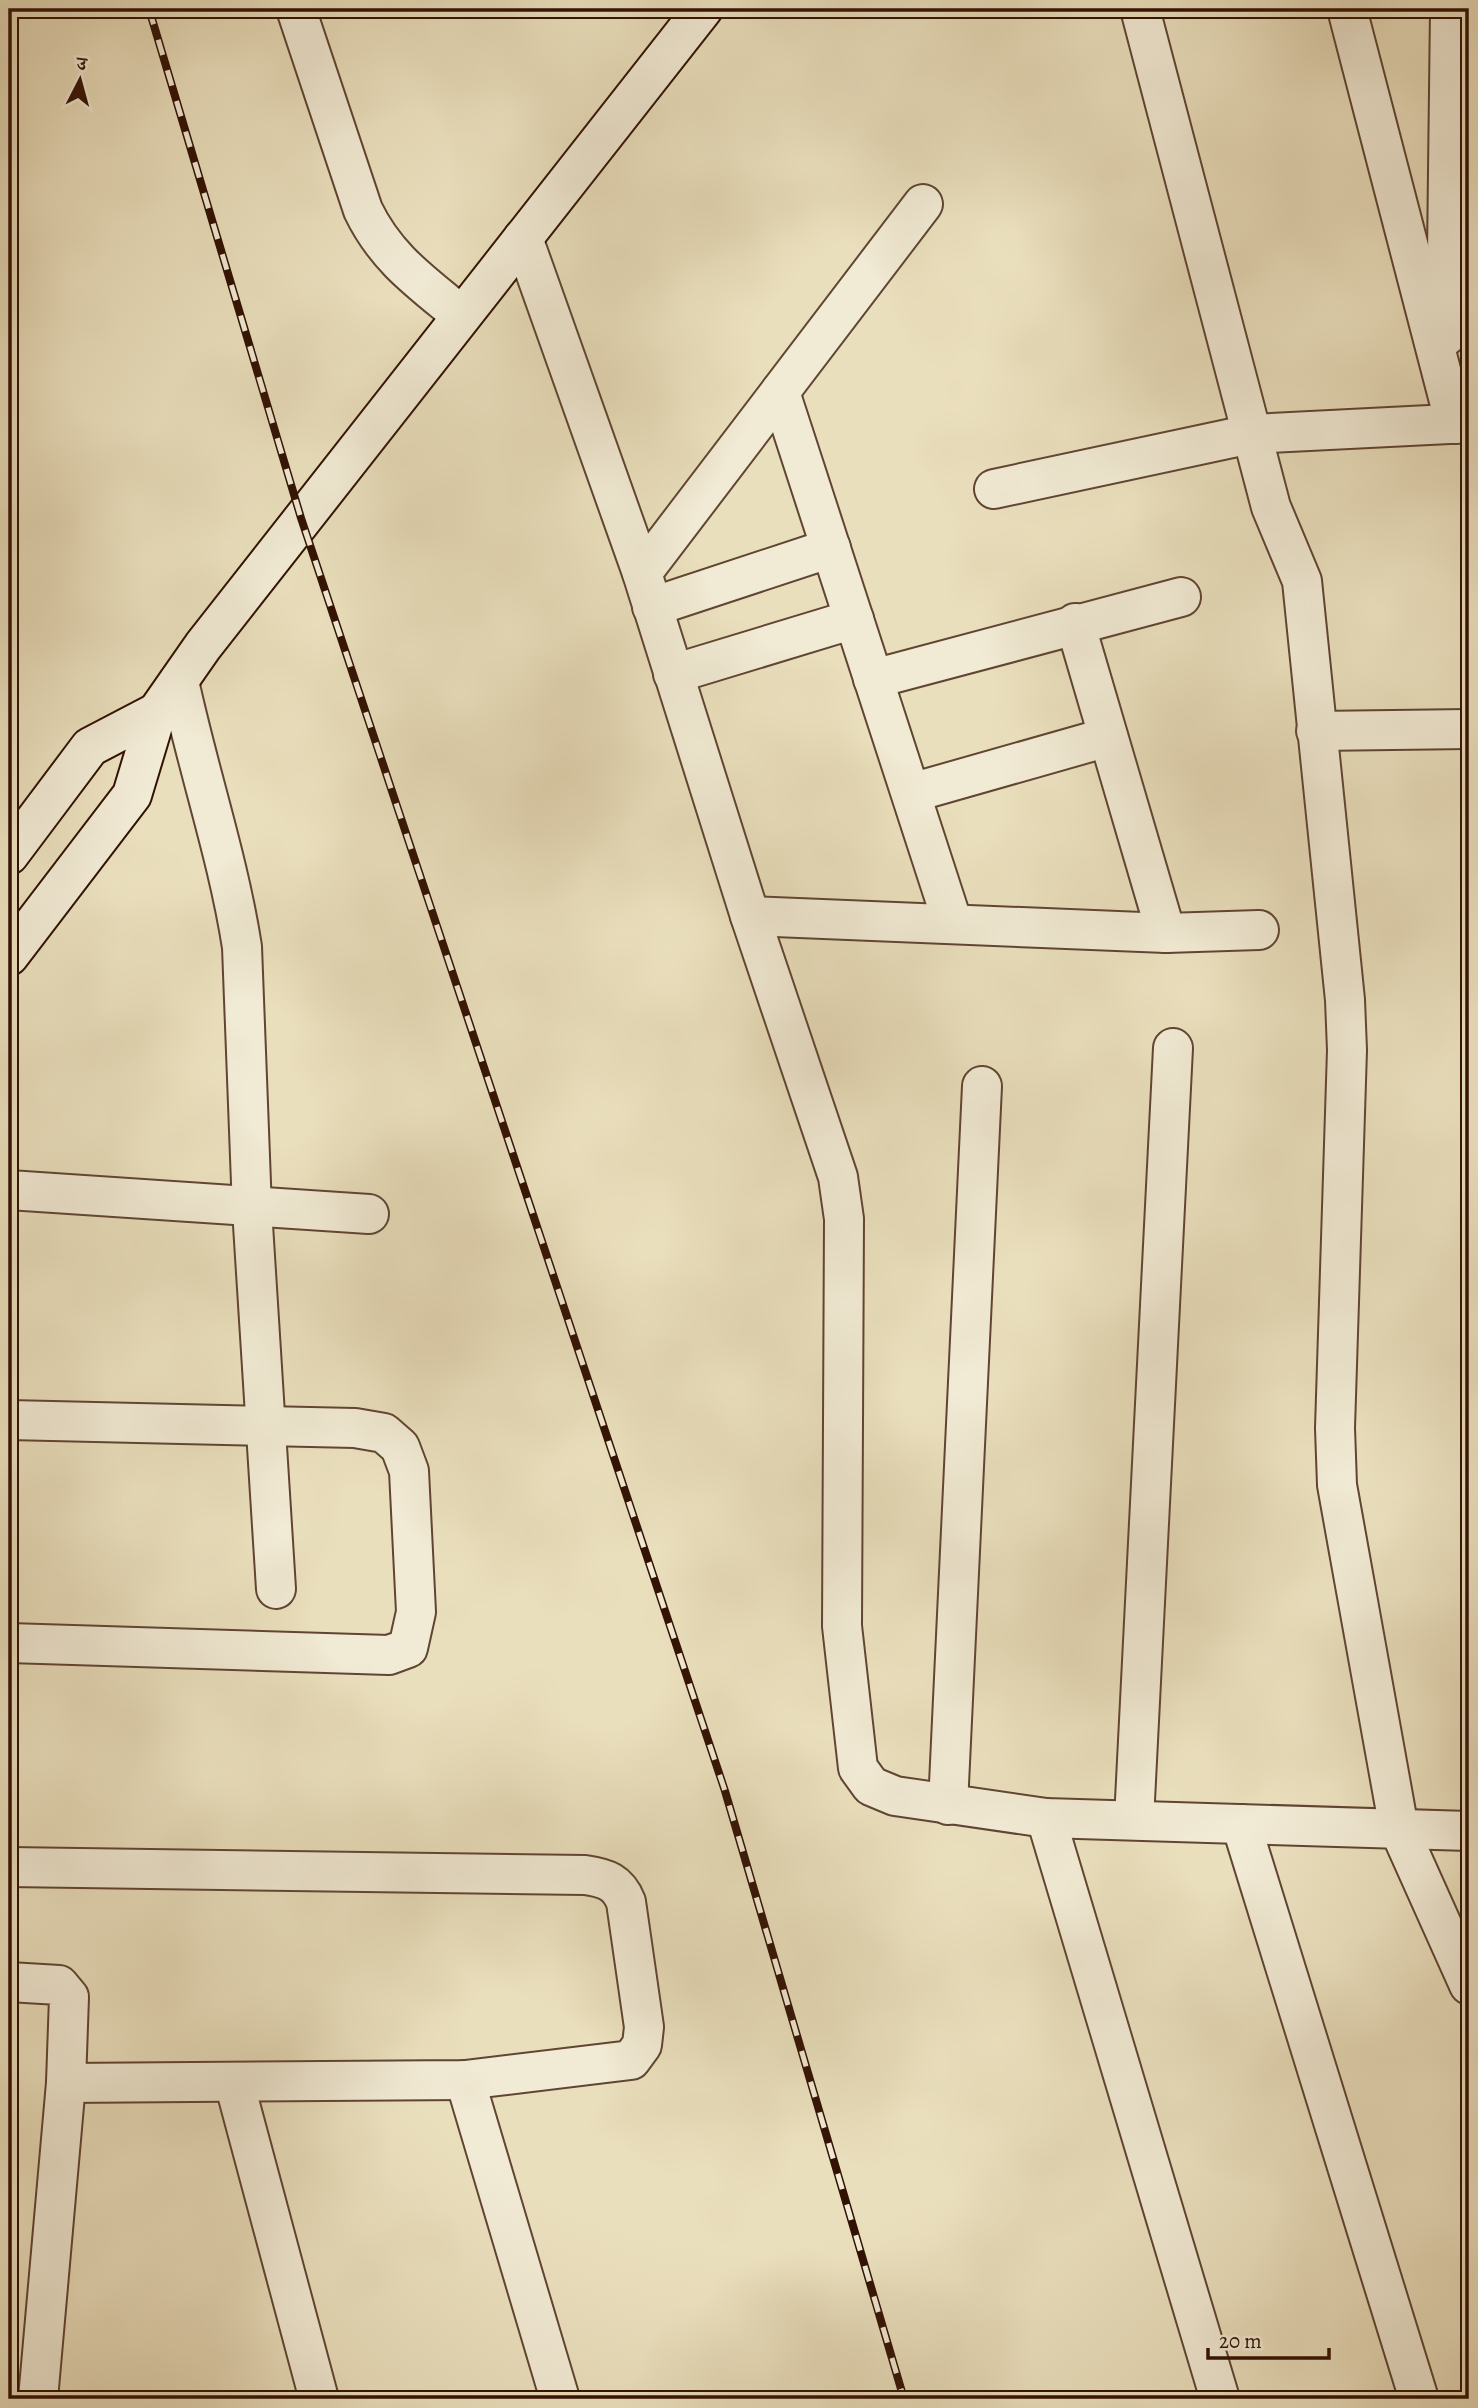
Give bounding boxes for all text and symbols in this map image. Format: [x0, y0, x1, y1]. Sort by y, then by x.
north arrow [46, 46, 116, 116]
text: उ [74, 50, 89, 78]
scale bar [1208, 2317, 1329, 2361]
text: 20 m [1219, 2327, 1262, 2355]

